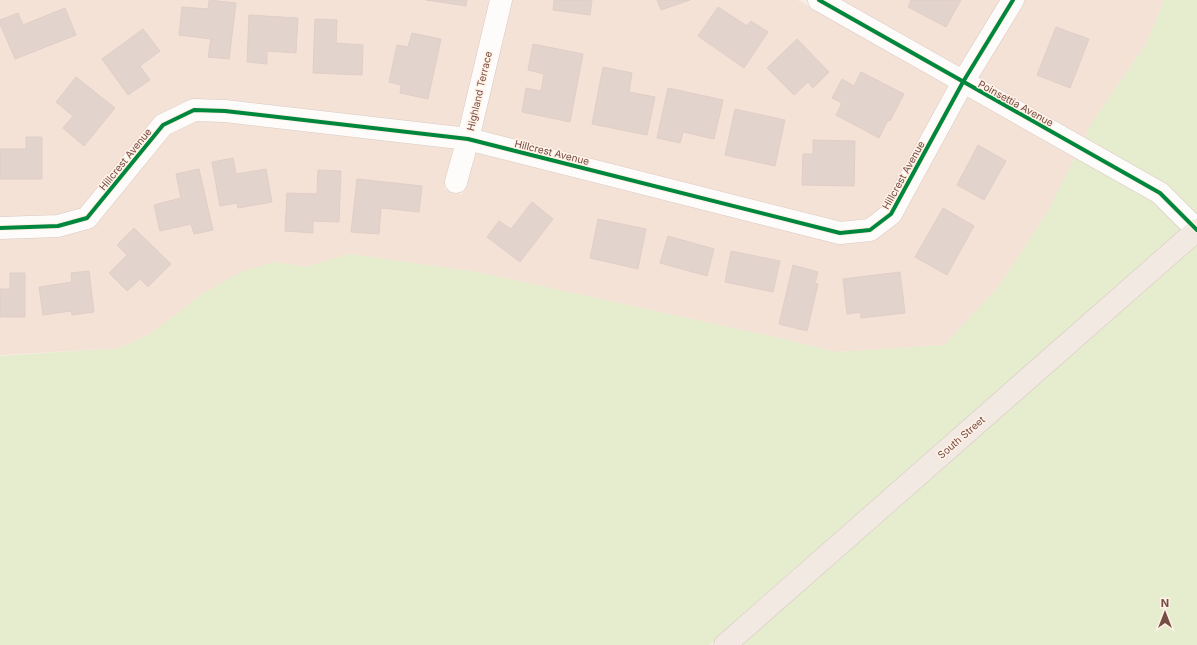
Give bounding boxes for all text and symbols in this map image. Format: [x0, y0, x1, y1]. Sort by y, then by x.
street label: Highland Terrace [464, 50, 494, 132]
street label: Poinsettia Avenue [976, 77, 1056, 129]
street label: Hillcrest Avenue [96, 125, 154, 192]
street label: Hillcrest Avenue [514, 137, 591, 167]
street label: Hillcrest Avenue [879, 139, 927, 211]
street label: South Street [935, 413, 988, 461]
north arrow [1145, 593, 1185, 633]
text: N [1161, 596, 1169, 610]

